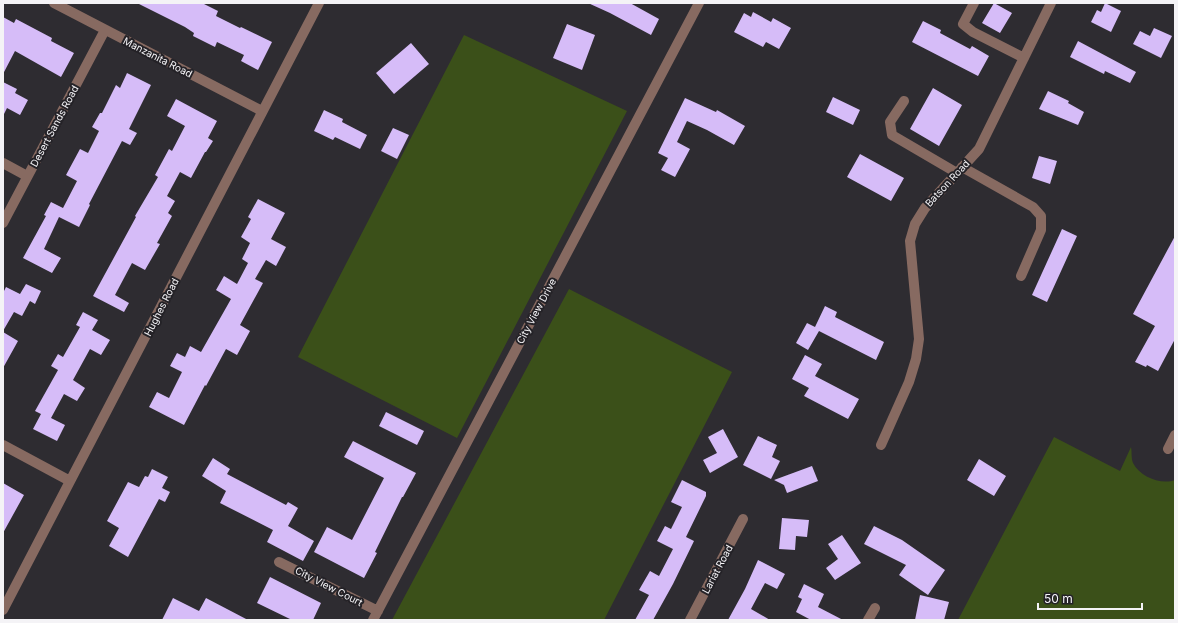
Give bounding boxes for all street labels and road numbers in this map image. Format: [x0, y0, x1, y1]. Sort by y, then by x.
street label: Manzanita Road [121, 34, 195, 80]
street label: Desert Sands Road [27, 83, 81, 169]
street label: Batson Road [922, 157, 972, 209]
street label: Hughes Road [141, 276, 181, 338]
street label: City View Drive [514, 276, 558, 346]
street label: Lariat Road [699, 543, 735, 595]
street label: City View Court [293, 564, 365, 608]

